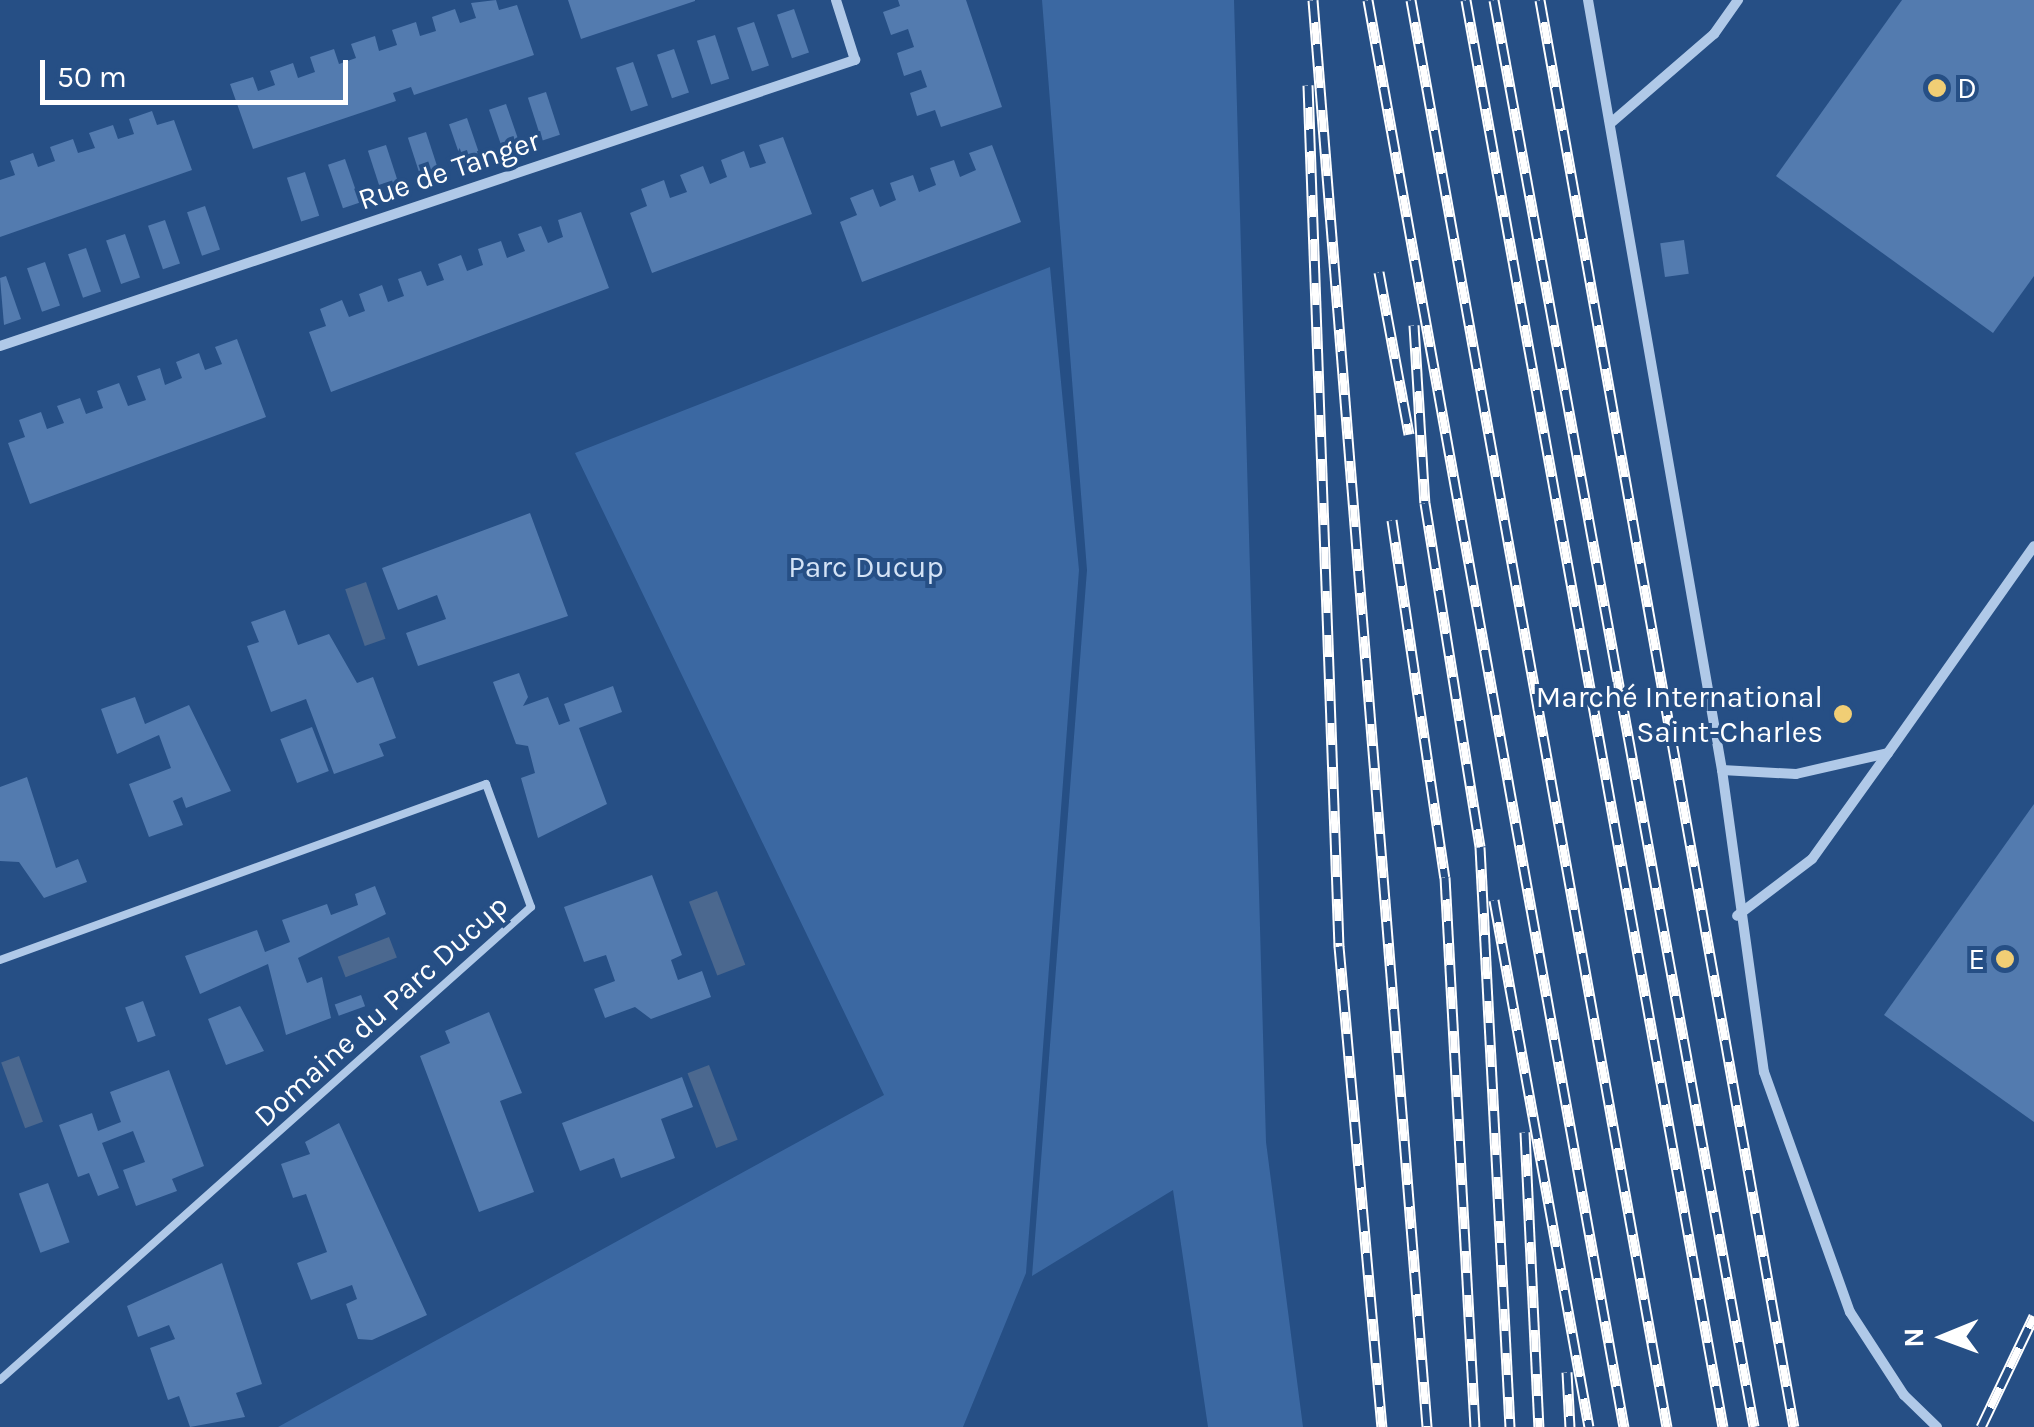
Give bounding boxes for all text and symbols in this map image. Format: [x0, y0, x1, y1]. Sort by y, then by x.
scale bar [45, 40, 352, 102]
text: 50 m [57, 59, 127, 95]
place label: D [1957, 70, 1977, 106]
marker: D [1926, 77, 1948, 99]
street label: Rue de Tanger [354, 122, 544, 218]
park label: Parc Ducup [788, 549, 944, 585]
place label: Marché International Saint-Charles [1536, 679, 1823, 750]
marker: Marché International Saint-Charles [1832, 703, 1854, 725]
street label: Domaine du Parc Ducup [247, 888, 515, 1134]
place label: E [1968, 941, 1985, 977]
marker: E [1994, 948, 2016, 970]
north arrow [1894, 1287, 1994, 1387]
text: N [1897, 1327, 1930, 1348]

